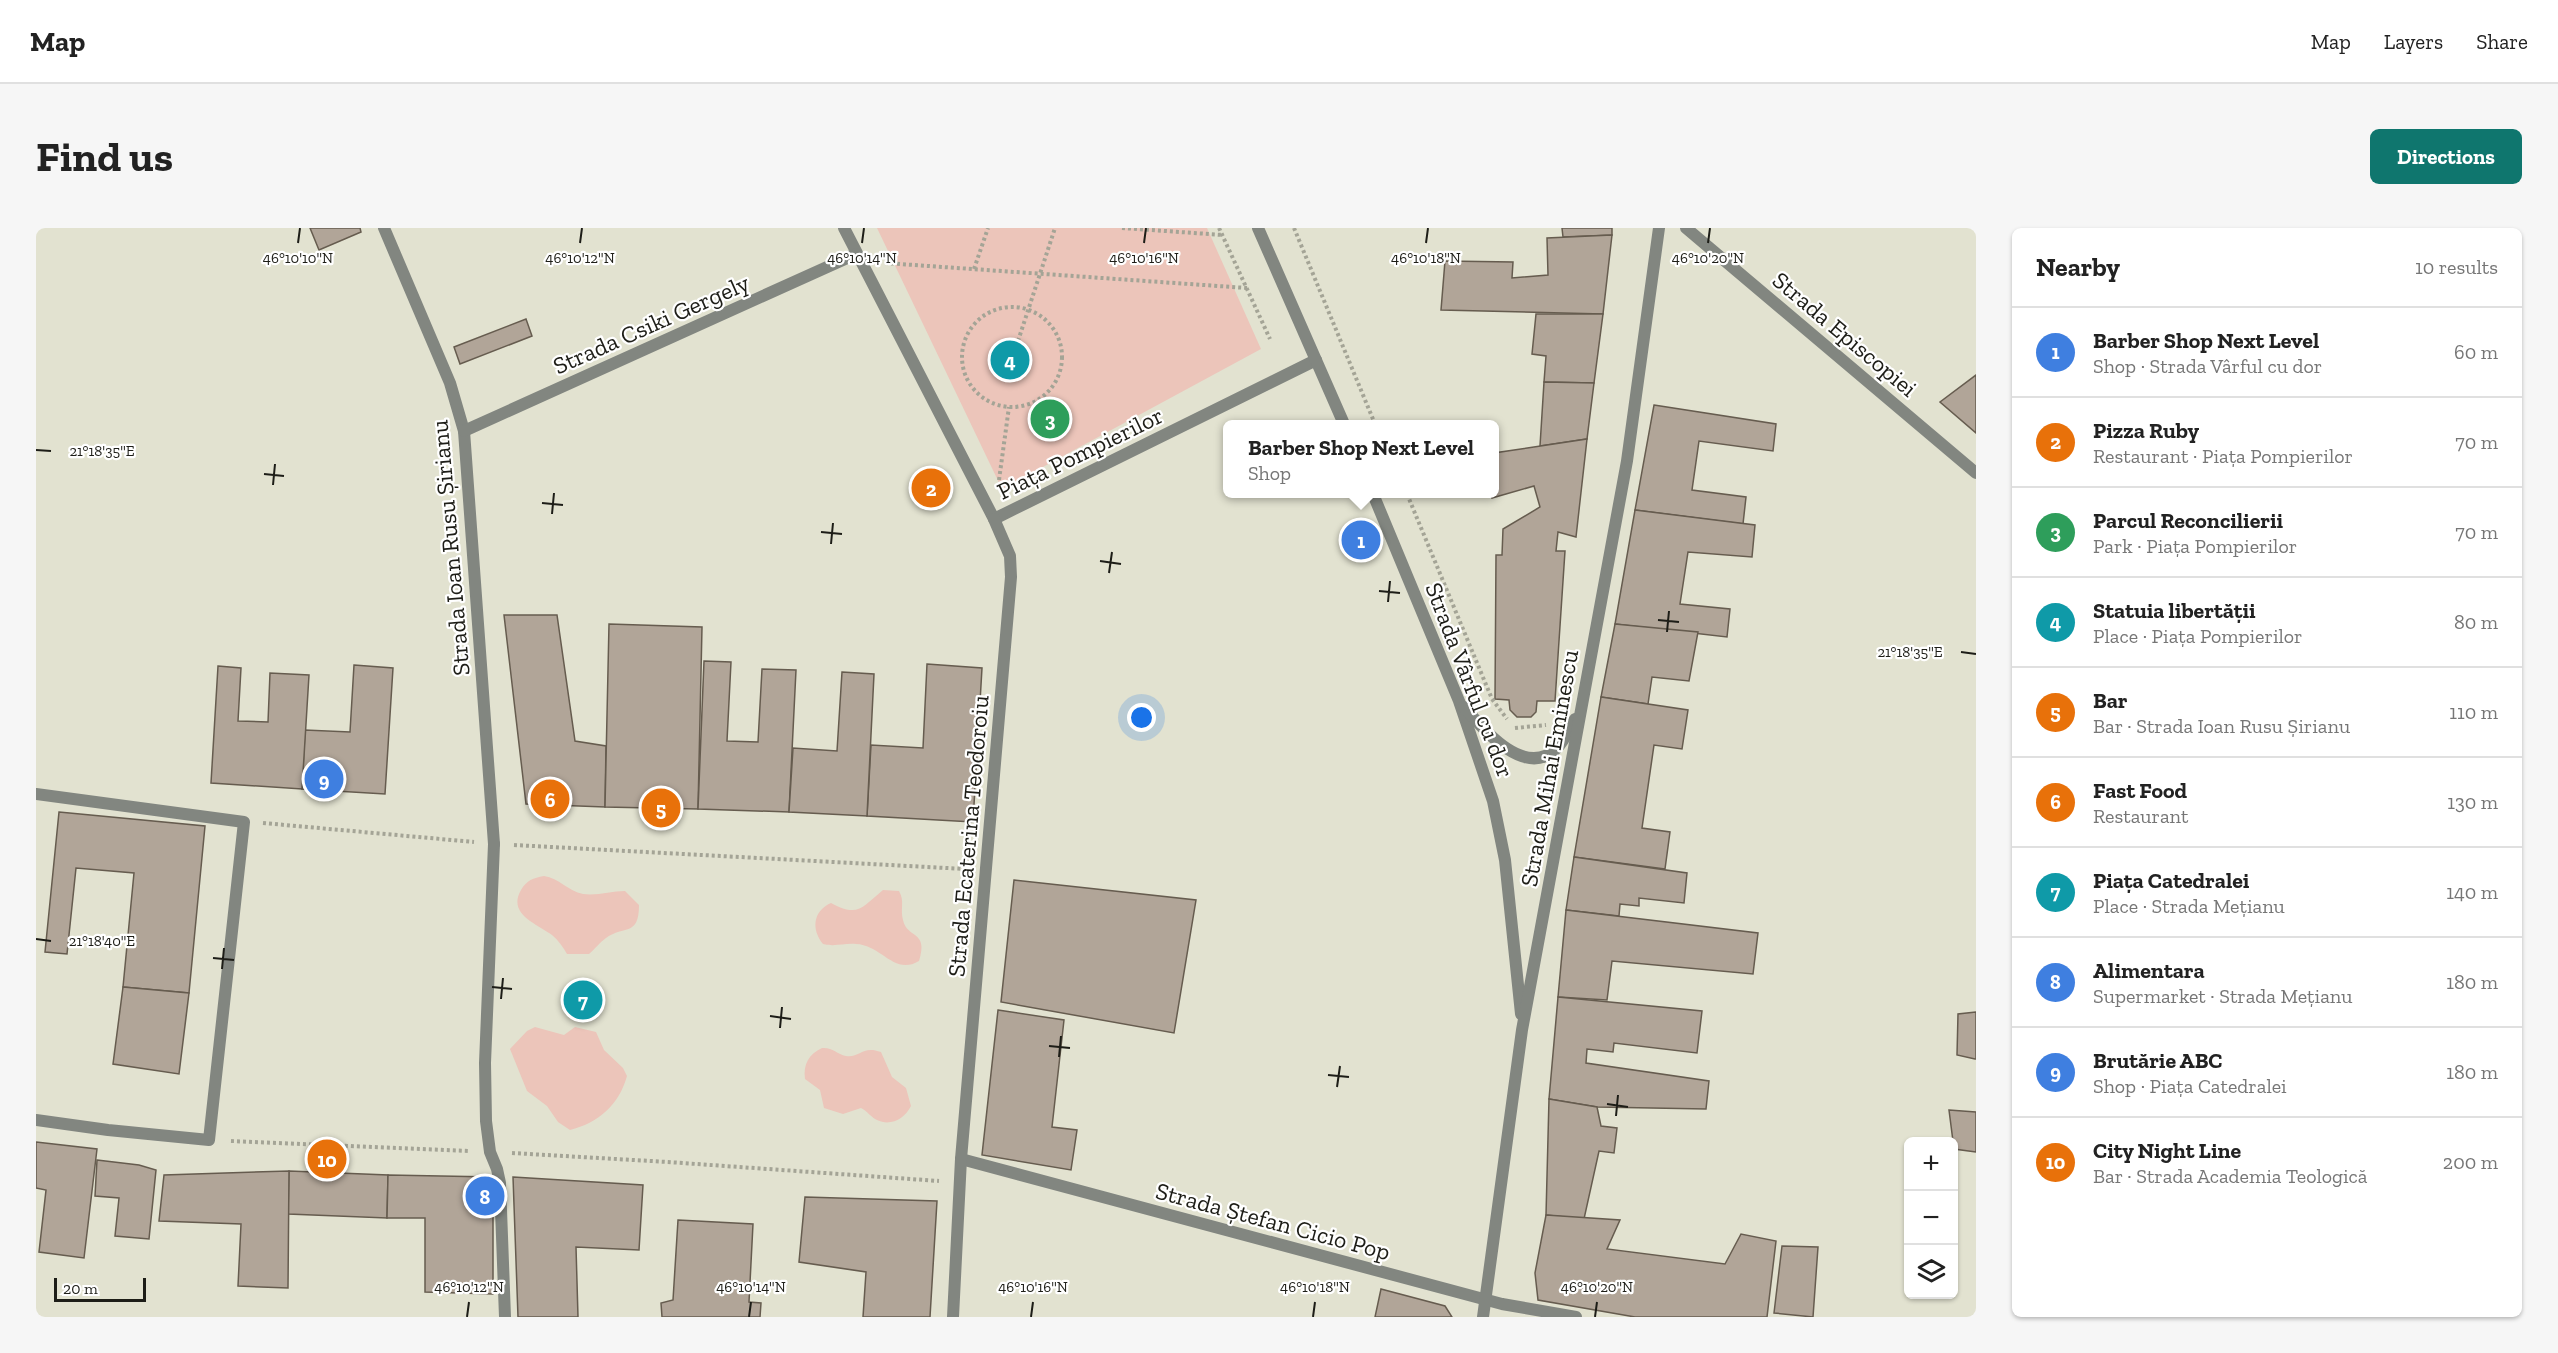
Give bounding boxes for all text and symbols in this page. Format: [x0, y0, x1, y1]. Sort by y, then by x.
text: Map [30, 25, 85, 58]
text: Map [2311, 29, 2351, 54]
text: Layers [2384, 29, 2443, 54]
text: Share [2476, 29, 2528, 54]
button: Directions [2370, 129, 2522, 184]
text: Find us [36, 131, 173, 182]
text: 46°10'10"N [263, 249, 333, 267]
text: 46°10'12"N [545, 249, 615, 267]
text: 46°10'14"N [827, 249, 897, 267]
text: 46°10'16"N [1109, 249, 1179, 267]
text: 46°10'18"N [1391, 249, 1461, 267]
text: 46°10'20"N [1672, 249, 1744, 267]
text: Nearby [2036, 251, 2120, 283]
text: 10 results [2415, 255, 2498, 279]
street label: Strada Episcopiei [1767, 265, 1923, 403]
street label: Strada Csiki Gergely [548, 267, 754, 380]
text: Barber Shop Next Level [2093, 327, 2319, 354]
pin: 4 [990, 338, 1030, 382]
text: 1 [2051, 340, 2060, 364]
text: 60 m [2454, 340, 2498, 364]
text: Shop · Strada Vârful cu dor [2093, 354, 2322, 378]
pin: 3 [1030, 396, 1070, 441]
street label: Piața Pompierilor [992, 400, 1168, 506]
text: Pizza Ruby [2093, 417, 2199, 444]
street label: Strada Ioan Rusu Șirianu [424, 418, 476, 677]
popup [1223, 420, 1499, 498]
text: 2 [2050, 430, 2061, 454]
text: 70 m [2455, 430, 2498, 454]
text: Barber Shop Next Level [1248, 434, 1474, 461]
text: 21°18'35"E [69, 442, 135, 460]
text: Restaurant · Piața Pompierilor [2093, 444, 2353, 468]
text: Shop [1248, 461, 1291, 485]
pin: 2 [912, 466, 950, 510]
text: Parcul Reconcilierii [2093, 507, 2283, 534]
pin: 1 [1342, 518, 1380, 562]
text: 3 [2050, 520, 2061, 544]
text: 70 m [2455, 520, 2498, 544]
text: Park · Piața Pompierilor [2093, 534, 2297, 558]
street label: Strada Vârful cu dor [1419, 578, 1521, 782]
text: Statuia libertății [2093, 597, 2256, 624]
text: 4 [2050, 610, 2061, 634]
text: 80 m [2454, 610, 2498, 634]
text: Place · Piața Pompierilor [2093, 624, 2302, 648]
text: 21°18'35"E [1877, 643, 1943, 661]
street label: Strada Mihai Eminescu [1514, 647, 1584, 889]
text: Bar [2093, 687, 2128, 714]
street label: Strada Ecaterina Teodoroiu [941, 693, 995, 978]
text: 5 [2050, 700, 2061, 724]
text: 110 m [2449, 700, 2498, 724]
your location [1127, 703, 1156, 732]
text: Bar · Strada Ioan Rusu Șirianu [2093, 714, 2350, 738]
pin: 9 [304, 756, 344, 802]
pin: 6 [530, 776, 570, 822]
text: Fast Food [2093, 777, 2187, 804]
pin: 5 [642, 786, 680, 830]
text: 6 [2050, 790, 2061, 814]
text: 130 m [2447, 790, 2498, 814]
text: Restaurant [2093, 804, 2189, 828]
text: Piața Catedralei [2093, 867, 2249, 894]
text: 7 [2051, 880, 2060, 904]
text: 140 m [2446, 880, 2498, 904]
text: Place · Strada Mețianu [2093, 894, 2285, 918]
text: 21°18'40"E [69, 932, 135, 950]
text: Alimentara [2093, 957, 2205, 984]
text: 8 [2050, 970, 2061, 994]
text: 180 m [2446, 970, 2498, 994]
pin: 7 [564, 978, 602, 1022]
text: Supermarket · Strada Mețianu [2093, 984, 2352, 1008]
text: Brutărie ABC [2093, 1047, 2223, 1074]
text: 9 [2050, 1060, 2061, 1084]
text: 180 m [2446, 1060, 2498, 1084]
text: Shop · Piața Catedralei [2093, 1074, 2287, 1098]
pin: 10 [308, 1136, 346, 1182]
map controls [1904, 1137, 1958, 1299]
button: + [1904, 1137, 1958, 1191]
text: City Night Line [2093, 1137, 2241, 1164]
text: 10 [2046, 1150, 2065, 1174]
text: 200 m [2443, 1150, 2498, 1174]
text: Bar · Strada Academia Teologică [2093, 1164, 2367, 1188]
pin: 8 [466, 1174, 504, 1218]
street label: Strada Ștefan Cicio Pop [1153, 1176, 1393, 1266]
button: − [1904, 1191, 1958, 1245]
button: layers [1904, 1245, 1958, 1299]
scale bar [54, 1275, 146, 1302]
text: 46°10'12"N [434, 1278, 504, 1296]
text: 46°10'14"N [716, 1278, 786, 1296]
text: 46°10'16"N [998, 1278, 1068, 1296]
text: 46°10'18"N [1280, 1278, 1350, 1296]
text: 46°10'20"N [1561, 1278, 1633, 1296]
text: 20 m [63, 1279, 98, 1298]

